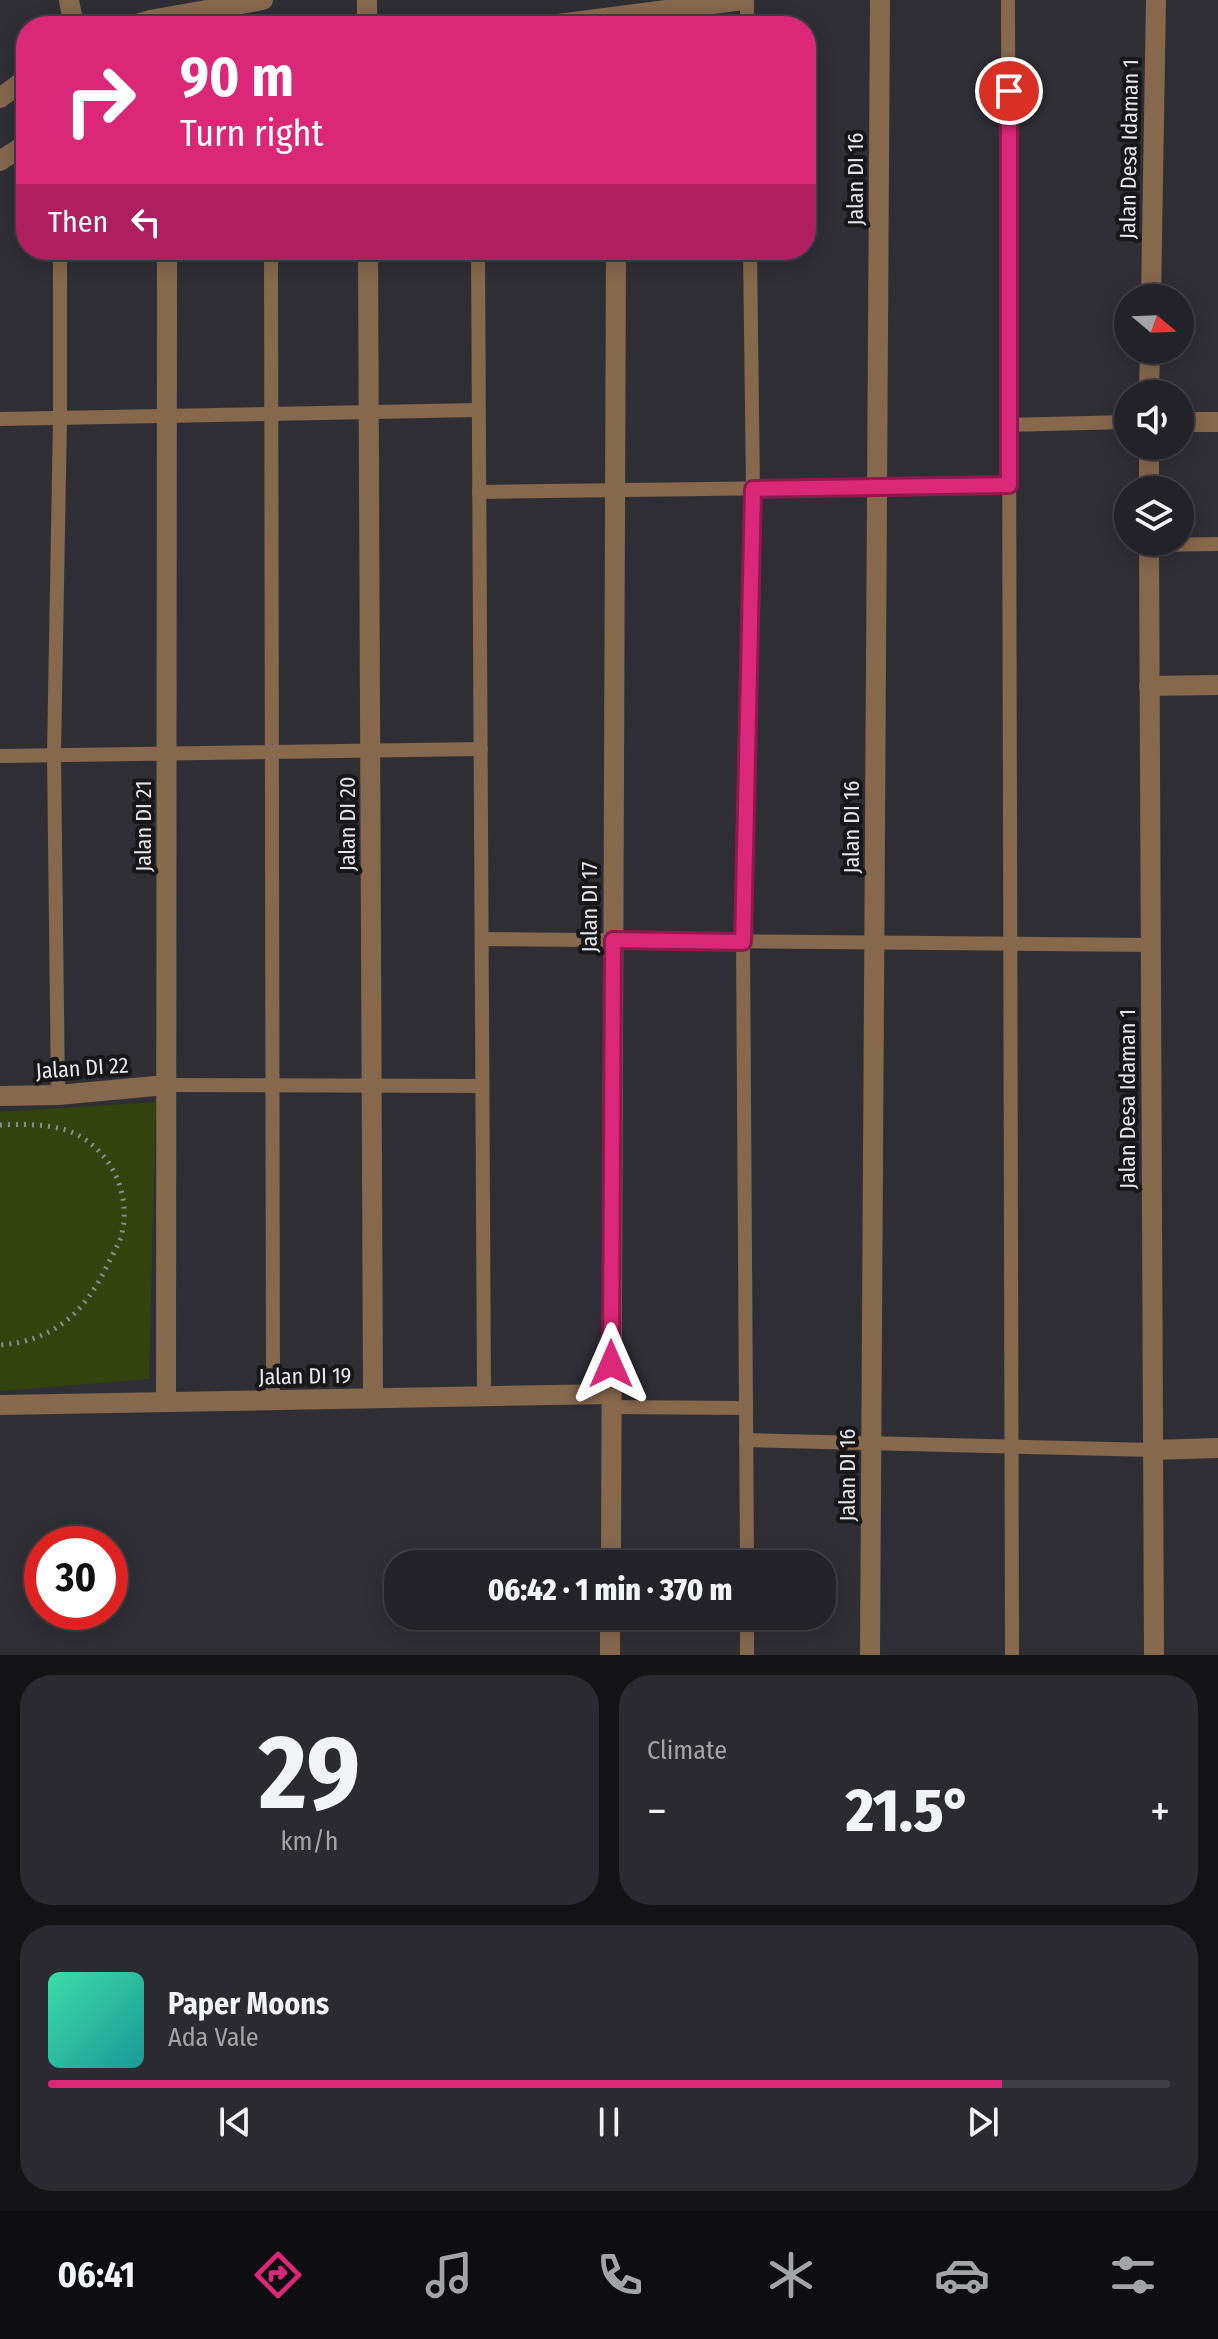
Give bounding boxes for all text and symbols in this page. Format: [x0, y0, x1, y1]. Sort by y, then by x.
text: 90 m [180, 44, 294, 111]
icon: right [48, 48, 152, 152]
pin [975, 57, 1043, 125]
street label: Jalan Desa Idaman 1 [1114, 59, 1144, 239]
icon: arrive [987, 69, 1031, 113]
text: Turn right [180, 112, 323, 156]
street label: Jalan DI 16 [842, 132, 869, 226]
icon: left [124, 200, 168, 244]
text: Then [48, 204, 108, 240]
north arrow [1114, 284, 1194, 364]
map controls [1114, 284, 1194, 556]
button: sound [1114, 380, 1194, 460]
button: layers [1114, 476, 1194, 556]
street label: Jalan DI 20 [334, 777, 361, 871]
street label: Jalan DI 21 [130, 780, 157, 872]
street label: Jalan DI 16 [838, 780, 865, 874]
street label: Jalan DI 17 [576, 861, 603, 953]
street label: Jalan Desa Idaman 1 [1114, 1009, 1141, 1189]
street label: Jalan DI 22 [35, 1051, 129, 1085]
position arrow [569, 1322, 653, 1406]
street label: Jalan DI 19 [258, 1362, 352, 1390]
street label: Jalan DI 16 [834, 1428, 861, 1522]
speed limit sign: 30 [24, 1526, 128, 1630]
text: 06:42 · 1 min · 370 m [488, 1572, 732, 1608]
text: 29 [259, 1711, 360, 1836]
text: Climate [647, 1735, 727, 1766]
text: 21.5° [846, 1775, 971, 1847]
text: − [647, 1785, 667, 1838]
text: + [1150, 1785, 1170, 1838]
text: km/h [281, 1826, 338, 1857]
text: Paper Moons [168, 1986, 329, 2022]
text: Ada Vale [168, 2022, 259, 2053]
icon: previous [213, 2100, 257, 2144]
icon: pause [587, 2100, 631, 2144]
icon: next [961, 2100, 1005, 2144]
icon: directions [250, 2247, 306, 2303]
icon: music [421, 2247, 477, 2303]
icon: phone [592, 2247, 648, 2303]
icon: climate [763, 2247, 819, 2303]
icon: car [934, 2247, 990, 2303]
icon: filters [1105, 2247, 1161, 2303]
text: 06:41 [57, 2253, 135, 2297]

